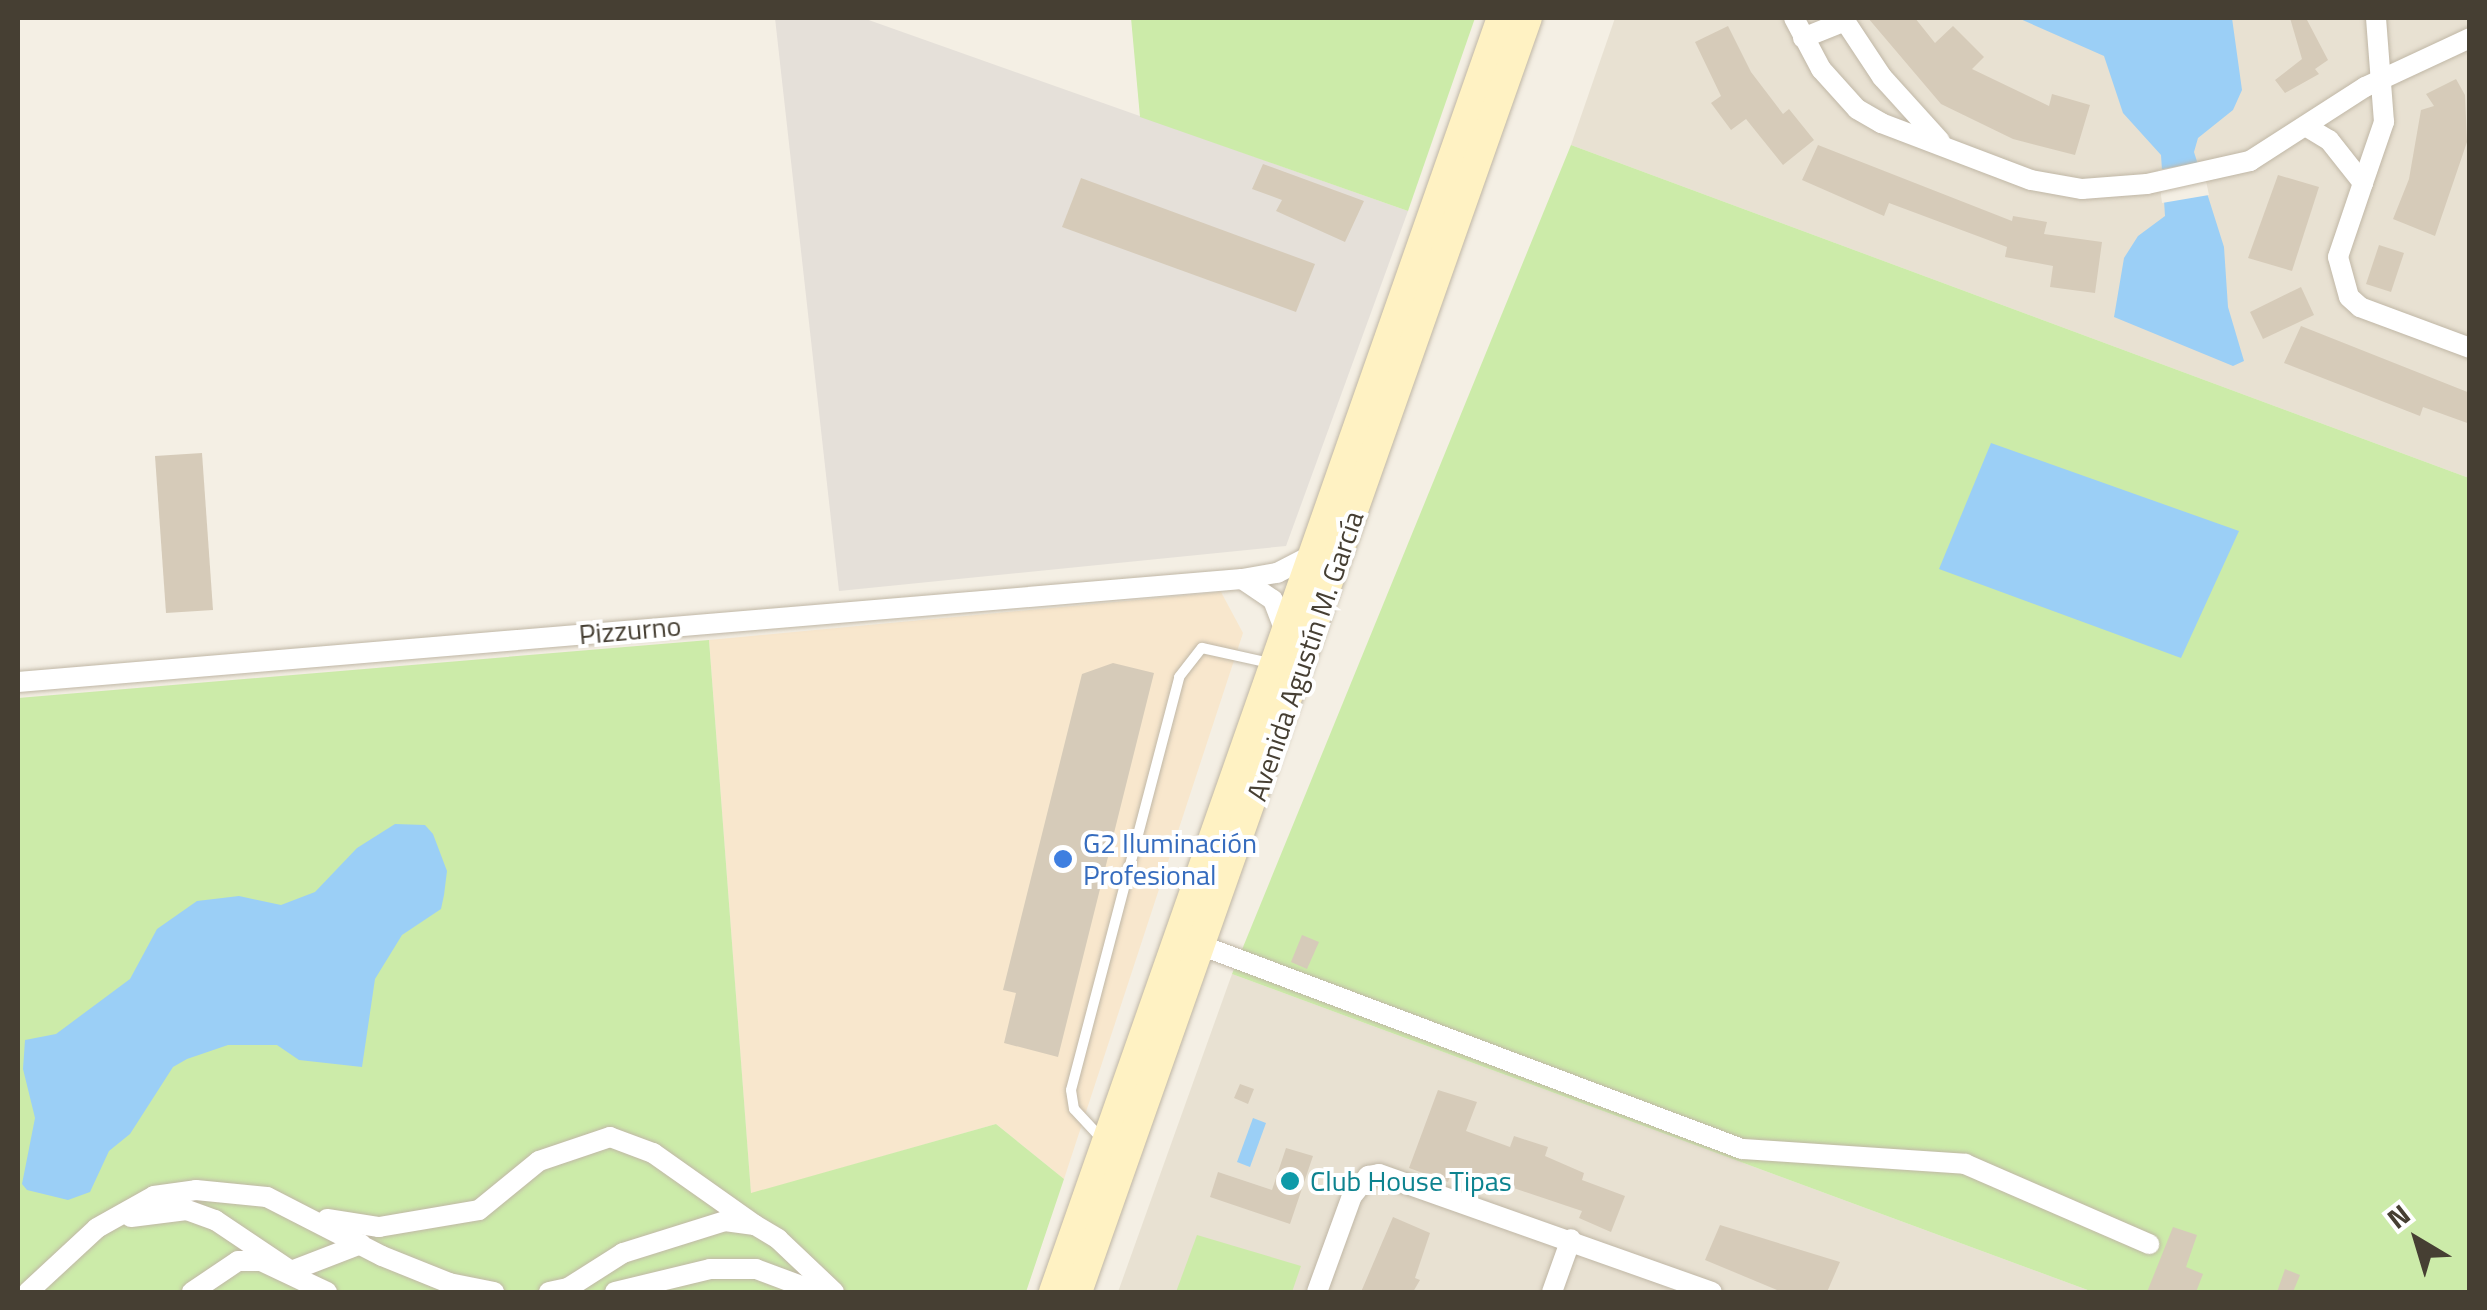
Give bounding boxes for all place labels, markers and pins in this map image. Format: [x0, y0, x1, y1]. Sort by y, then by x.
place label: G2 Iluminación Profesional [1083, 826, 1257, 892]
marker: G2 Iluminación Profesional [1052, 848, 1074, 870]
place label: Club House Tipas [1310, 1164, 1512, 1198]
marker: Club House Tipas [1279, 1170, 1301, 1192]

